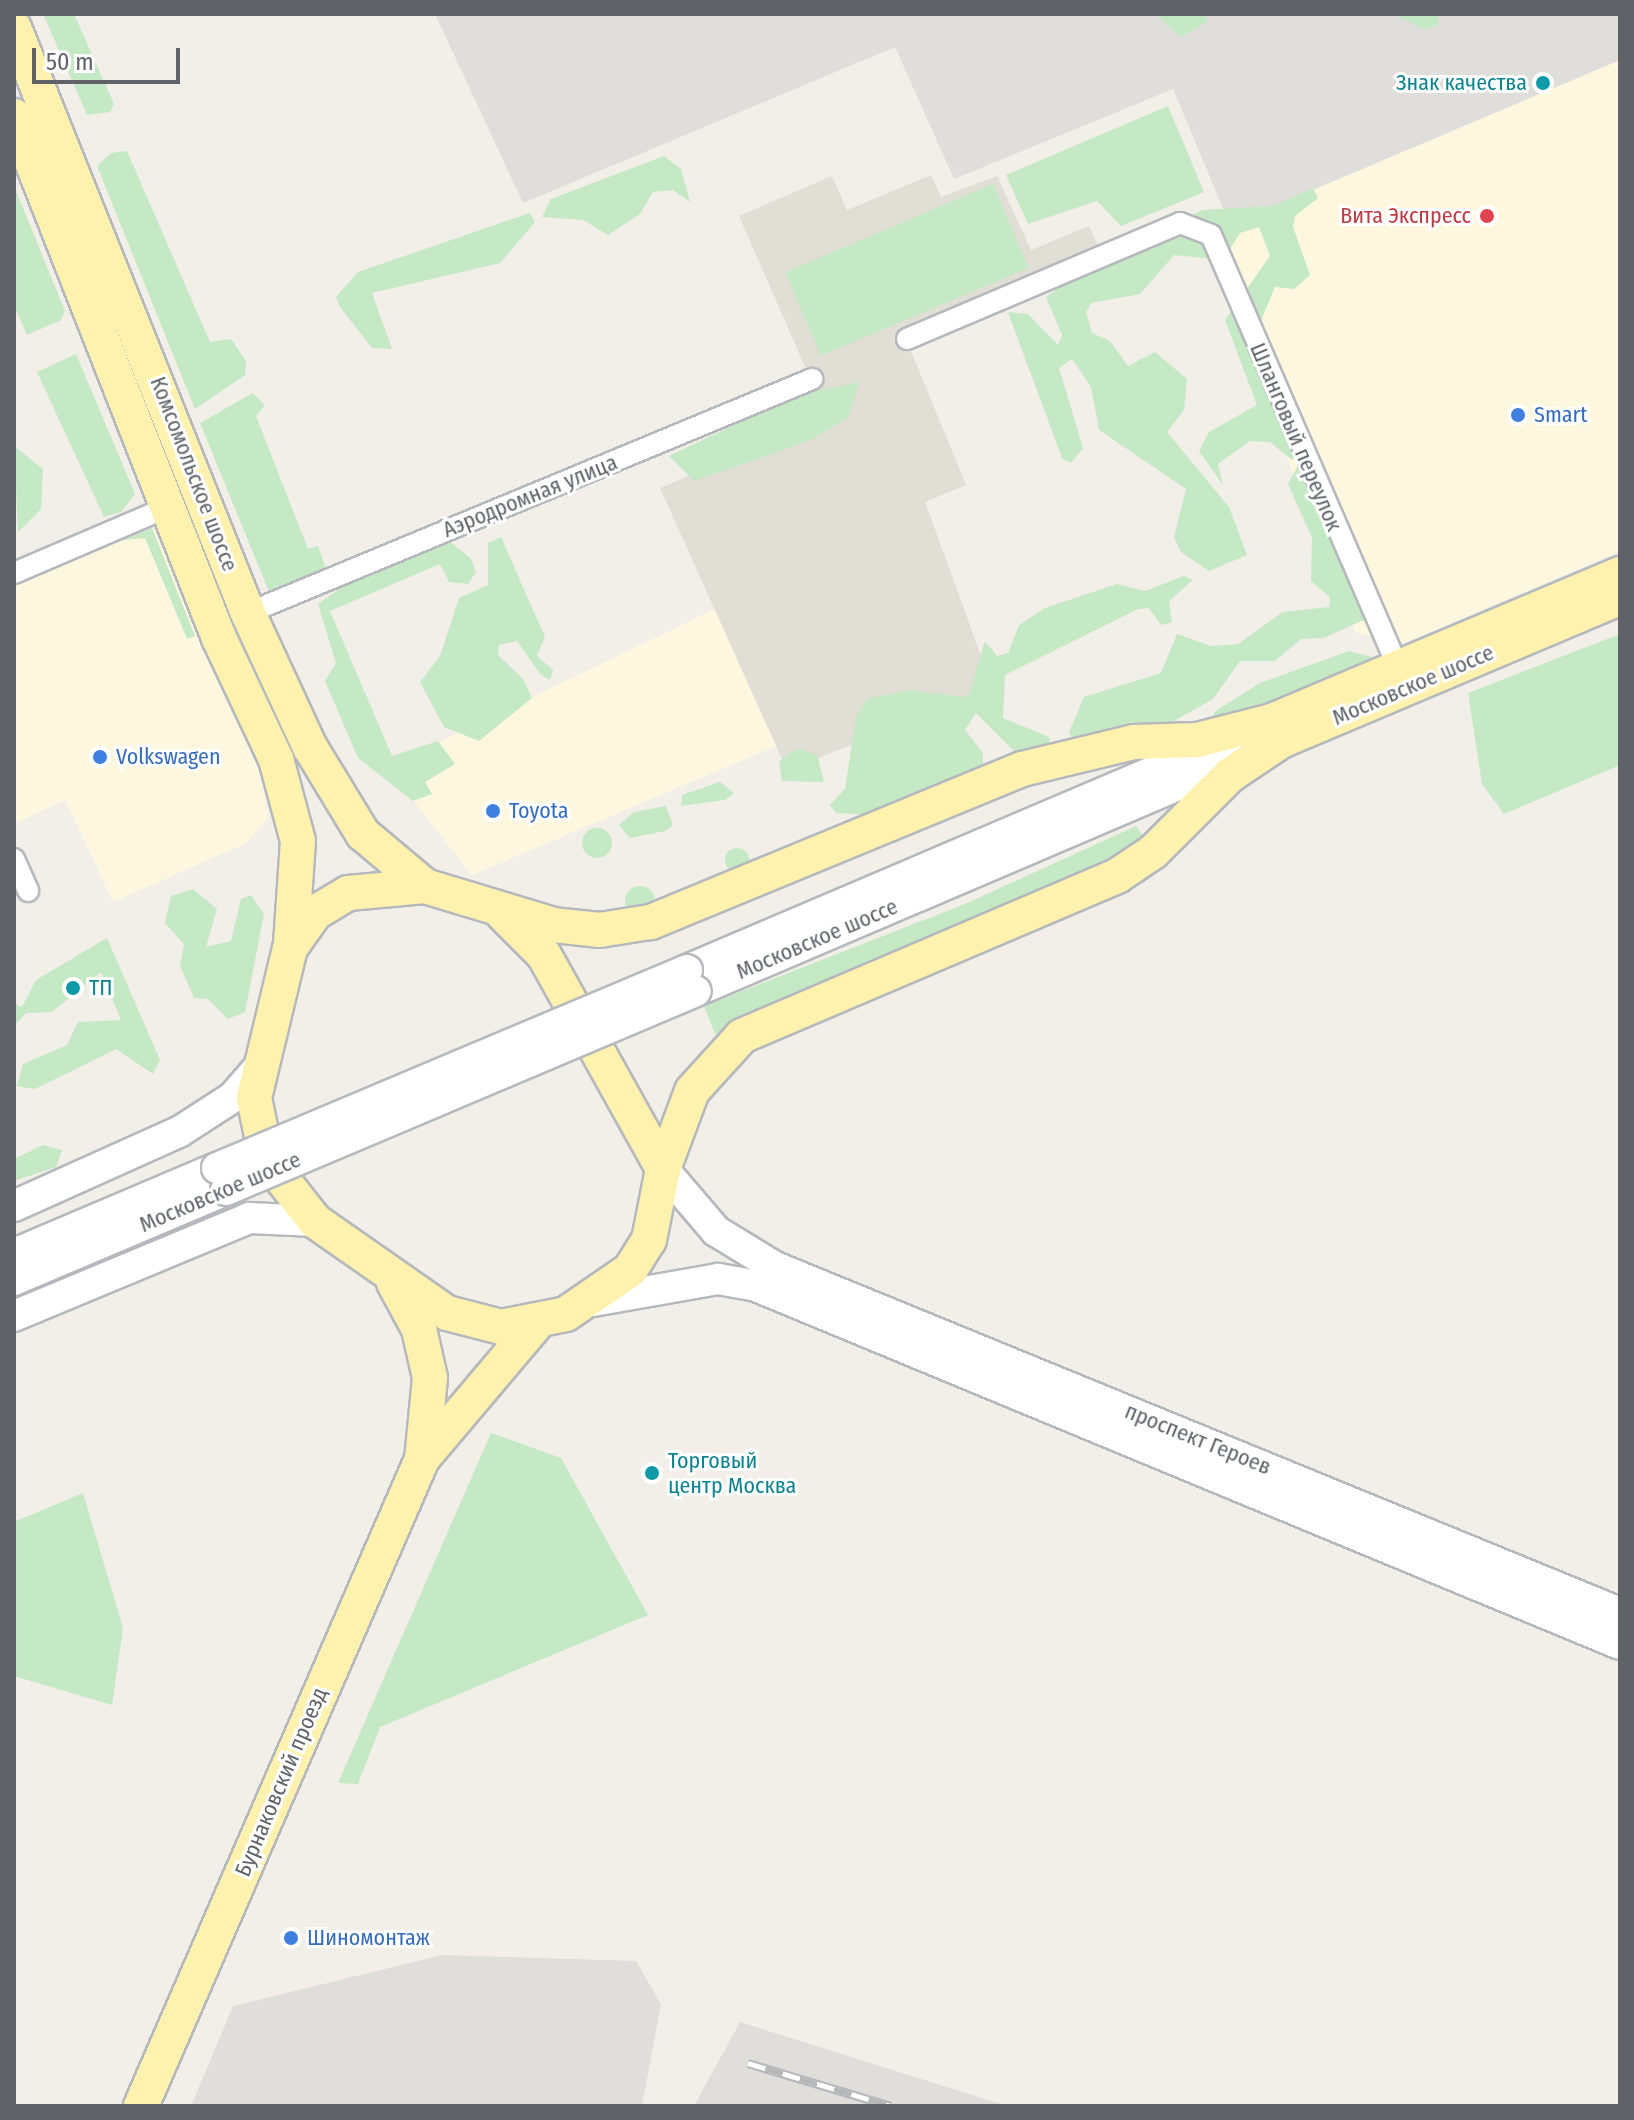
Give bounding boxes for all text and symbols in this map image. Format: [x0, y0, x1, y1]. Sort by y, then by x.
scale bar [36, 32, 184, 82]
text: 50 m [46, 48, 94, 76]
place label: Знак качества [1396, 70, 1527, 96]
marker: Знак качества [1534, 74, 1552, 92]
place label: Вита Экспресс [1340, 203, 1471, 229]
marker: Вита Экспресс [1478, 207, 1496, 225]
street label: Шланговый переулок [1244, 339, 1348, 535]
street label: Комсомольское шоссе [145, 373, 243, 575]
place label: Smart [1534, 402, 1587, 428]
marker: Smart [1509, 406, 1527, 424]
street label: Аэродромная улица [439, 449, 621, 543]
street label: Московское шоссе [1328, 639, 1498, 731]
place label: Volkswagen [116, 744, 221, 770]
marker: Volkswagen [91, 748, 109, 766]
place label: Toyota [509, 798, 569, 824]
marker: Toyota [484, 802, 502, 820]
street label: Московское шоссе [732, 893, 902, 985]
place label: ТП [89, 975, 112, 1001]
marker: ТП [64, 979, 82, 997]
street label: Московское шоссе [135, 1146, 305, 1238]
street label: проспект Героев [1121, 1398, 1275, 1480]
place label: Торговый центр Москва [668, 1447, 796, 1498]
marker: Торговый центр Москва [643, 1464, 661, 1482]
street label: Бурнаковский проезд [229, 1684, 333, 1880]
place label: Шиномонтаж [307, 1925, 430, 1951]
marker: Шиномонтаж [282, 1929, 300, 1947]

